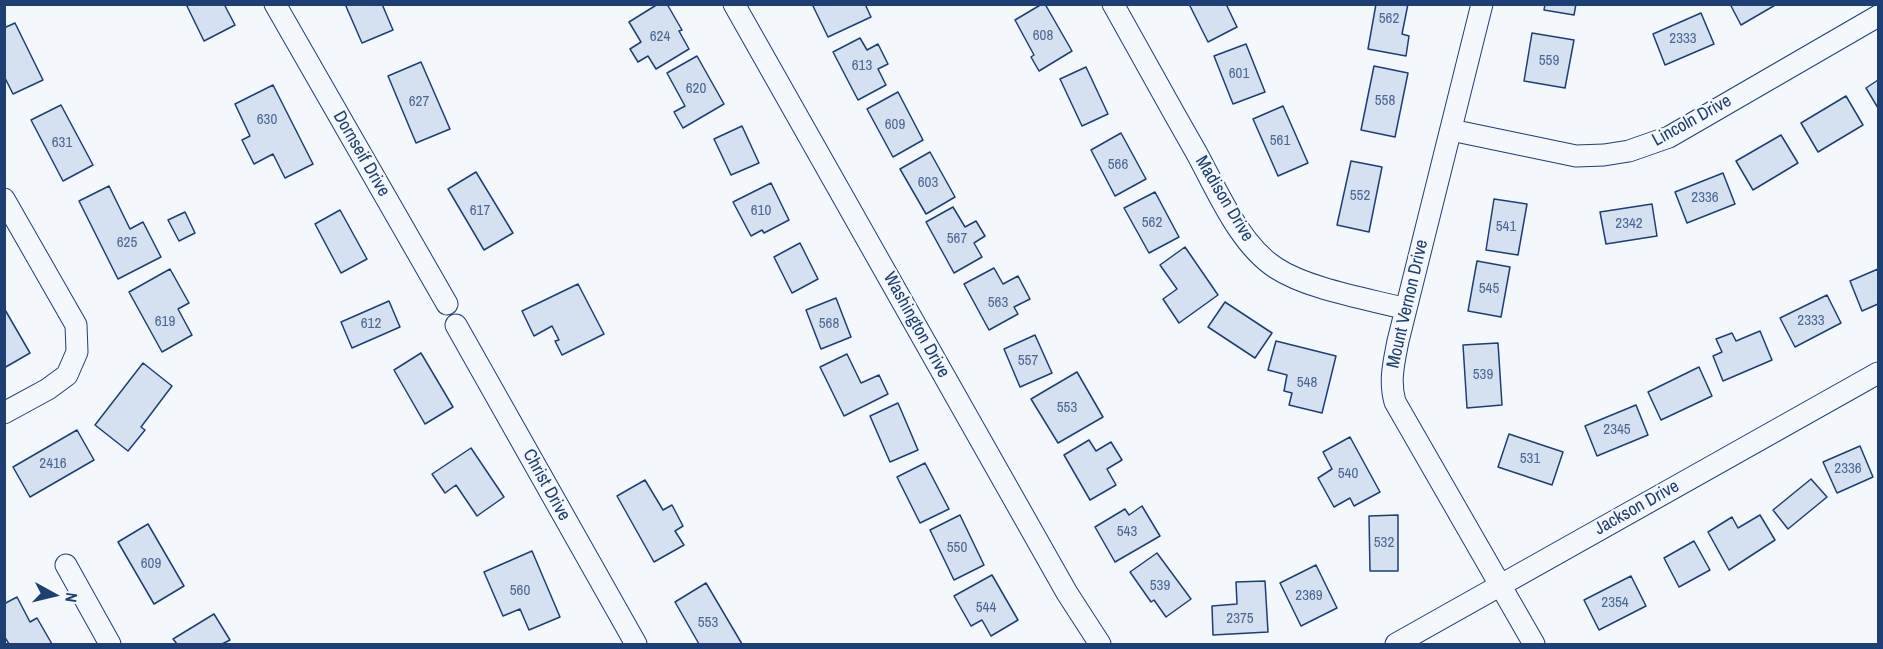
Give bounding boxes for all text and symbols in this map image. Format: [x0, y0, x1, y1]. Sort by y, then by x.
house number: 562 [1379, 10, 1399, 28]
house number: 608 [1033, 27, 1053, 45]
house number: 624 [650, 28, 670, 46]
house number: 2333 [1669, 30, 1697, 48]
house number: 559 [1539, 52, 1559, 70]
house number: 613 [852, 57, 872, 75]
house number: 601 [1229, 65, 1249, 83]
house number: 620 [686, 80, 706, 98]
street label: Lincoln Drive [1649, 90, 1735, 152]
house number: 558 [1375, 92, 1395, 110]
house number: 627 [409, 93, 429, 111]
street label: Dornseif Drive [328, 107, 394, 201]
house number: 630 [257, 111, 277, 129]
house number: 609 [885, 116, 905, 134]
house number: 561 [1270, 132, 1290, 150]
house number: 631 [52, 134, 72, 152]
street label: Madison Drive [1190, 152, 1258, 246]
house number: 566 [1108, 156, 1128, 174]
house number: 603 [918, 174, 938, 192]
house number: 552 [1350, 187, 1370, 205]
house number: 2336 [1691, 189, 1719, 207]
house number: 617 [470, 202, 490, 220]
house number: 610 [751, 202, 771, 220]
house number: 562 [1142, 214, 1162, 232]
house number: 2342 [1615, 215, 1643, 233]
house number: 541 [1496, 218, 1516, 236]
house number: 567 [947, 230, 967, 248]
house number: 625 [117, 234, 137, 252]
street label: Mount Vernon Drive [1383, 238, 1433, 370]
street label: Washington Drive [878, 268, 954, 382]
house number: 545 [1479, 280, 1499, 298]
house number: 563 [988, 294, 1008, 312]
house number: 2333 [1797, 312, 1825, 330]
house number: 619 [155, 313, 175, 331]
house number: 612 [361, 315, 381, 333]
house number: 568 [819, 315, 839, 333]
house number: 557 [1018, 352, 1038, 370]
house number: 539 [1473, 366, 1493, 384]
house number: 548 [1297, 374, 1317, 392]
house number: 553 [1057, 399, 1077, 417]
house number: 2345 [1603, 421, 1631, 439]
street label: Christ Drive [517, 445, 575, 525]
house number: 531 [1520, 450, 1540, 468]
house number: 2416 [39, 455, 67, 473]
house number: 2336 [1834, 460, 1862, 478]
house number: 540 [1338, 465, 1358, 483]
street label: Jackson Drive [1591, 476, 1683, 540]
house number: 543 [1117, 523, 1137, 541]
house number: 532 [1374, 534, 1394, 552]
house number: 550 [947, 539, 967, 557]
house number: 609 [141, 555, 161, 573]
north arrow [24, 565, 84, 625]
house number: 539 [1150, 577, 1170, 595]
house number: 560 [510, 582, 530, 600]
house number: 2369 [1295, 587, 1323, 605]
text: N [60, 591, 83, 604]
house number: 2354 [1601, 594, 1629, 612]
house number: 544 [976, 599, 996, 617]
house number: 2375 [1226, 610, 1254, 628]
house number: 553 [698, 614, 718, 632]

